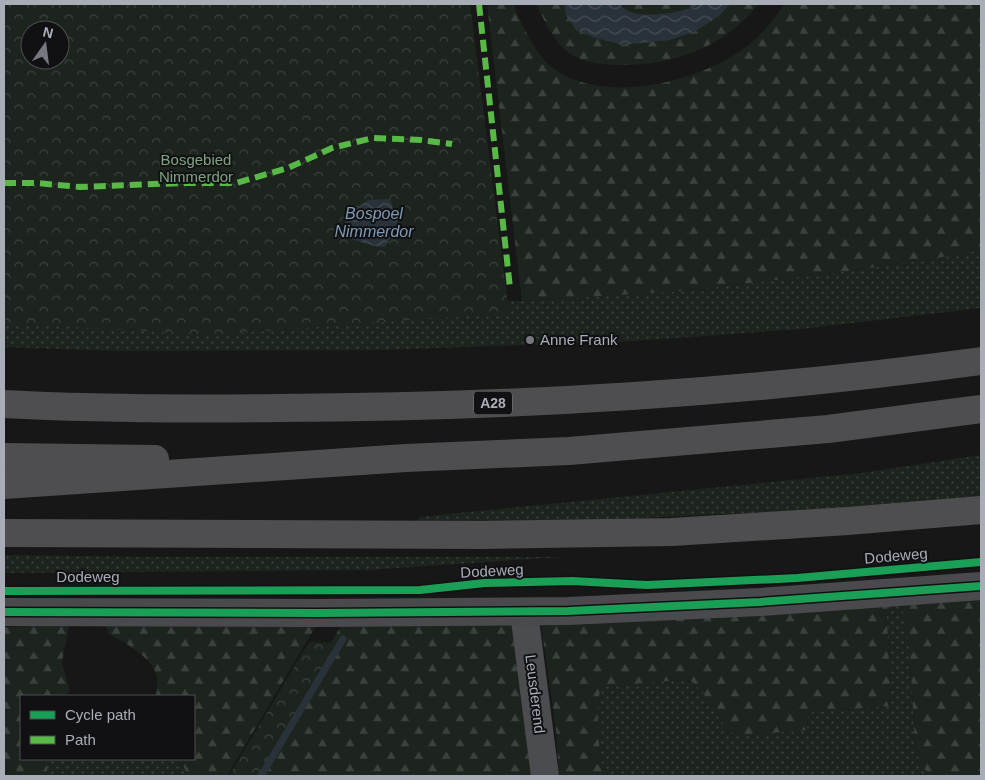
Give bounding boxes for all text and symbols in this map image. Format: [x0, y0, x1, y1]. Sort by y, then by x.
north arrow [20, 20, 70, 70]
text: N [41, 23, 55, 41]
park label: Bosgebied Nimmerdor [159, 151, 233, 185]
water label: Bospoel Nimmerdor [334, 205, 414, 240]
place label: Anne Frank [540, 331, 618, 348]
marker: Anne Frank [524, 334, 536, 346]
road number: A28 [474, 392, 512, 414]
street label: Dodeweg [864, 544, 928, 567]
street label: Dodeweg [460, 560, 524, 581]
street label: Dodeweg [56, 568, 120, 585]
street label: Leusderend [522, 654, 549, 734]
legend [20, 695, 195, 760]
text: Cycle path [65, 706, 136, 723]
text: Path [65, 731, 96, 748]

